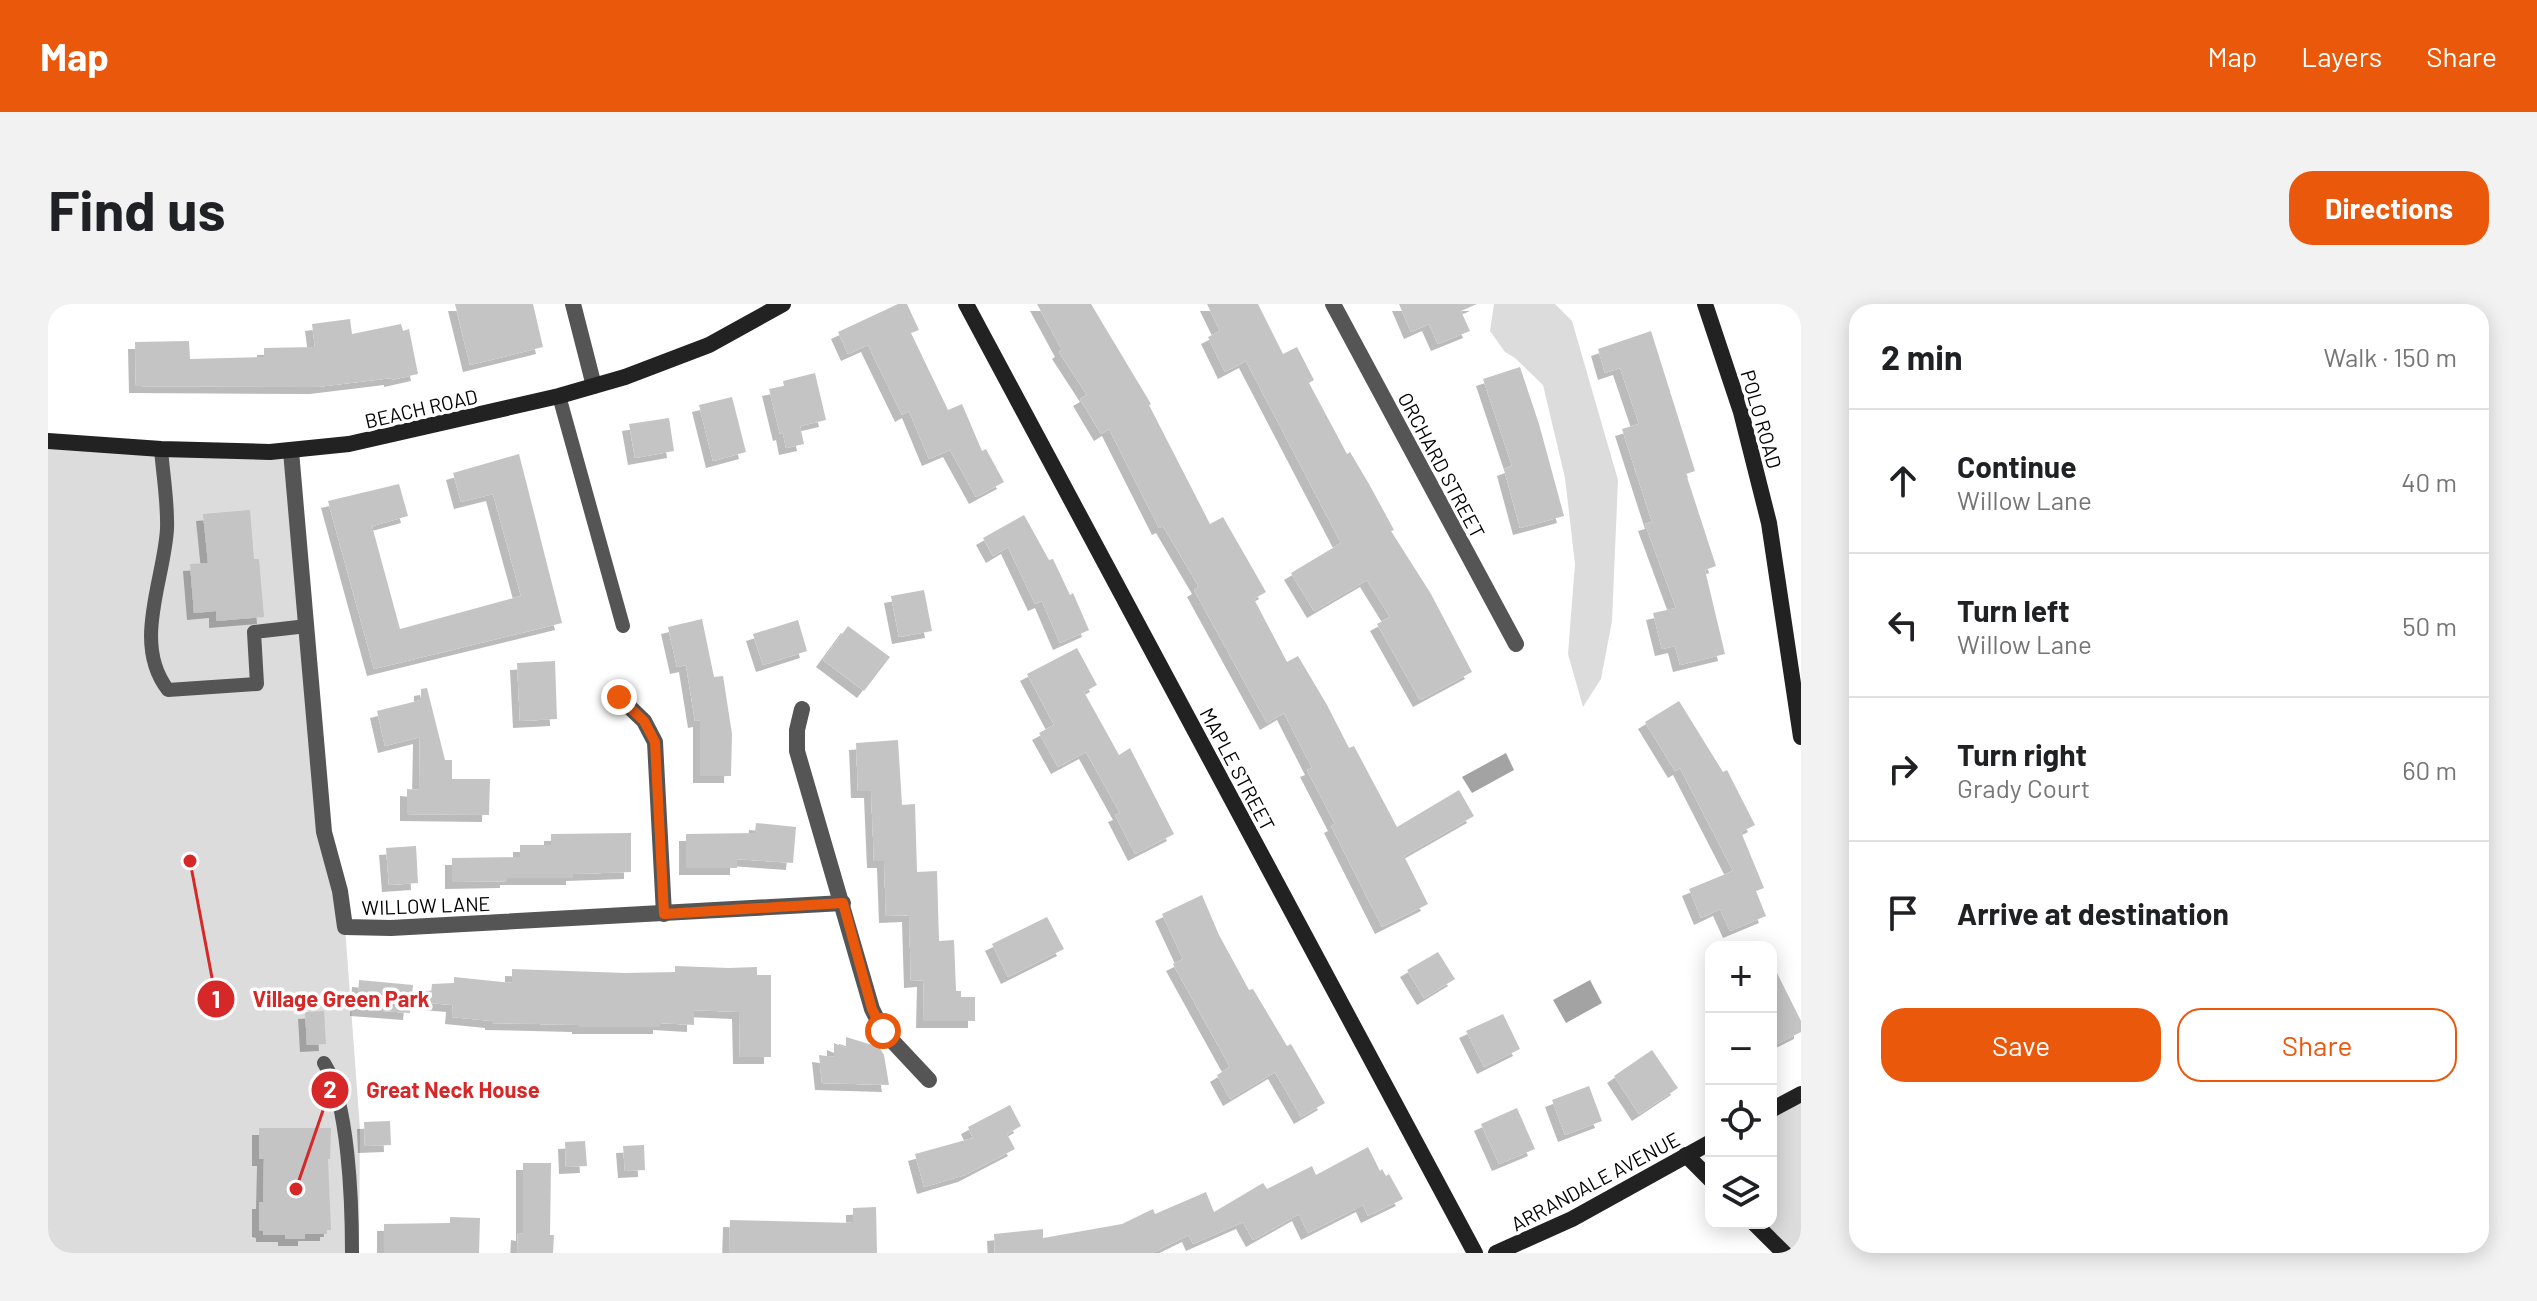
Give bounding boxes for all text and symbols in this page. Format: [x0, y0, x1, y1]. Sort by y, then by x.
text: Map [40, 33, 109, 79]
text: Map [2207, 39, 2257, 73]
text: Layers [2301, 39, 2382, 73]
text: Share [2426, 39, 2497, 73]
button: Directions [2289, 171, 2489, 245]
text: Find us [48, 175, 226, 242]
text: 2 min [1881, 336, 1963, 377]
text: Walk · 150 m [2323, 341, 2457, 372]
street label: POLO ROAD [1737, 367, 1787, 471]
street label: BEACH ROAD [362, 383, 480, 433]
street label: ORCHARD STREET [1394, 388, 1490, 542]
text: Continue [1957, 448, 2077, 484]
icon: ahead [1881, 459, 1925, 503]
text: 40 m [2401, 466, 2457, 497]
text: Willow Lane [1957, 484, 2092, 515]
text: Turn left [1957, 592, 2070, 628]
icon: left [1881, 603, 1925, 647]
text: 50 m [2402, 610, 2457, 641]
text: Willow Lane [1957, 628, 2092, 659]
route end [601, 679, 637, 715]
street label: MAPLE STREET [1195, 703, 1281, 835]
text: Turn right [1957, 736, 2087, 772]
icon: right [1881, 747, 1925, 791]
text: 60 m [2402, 754, 2457, 785]
text: Grady Court [1957, 772, 2090, 803]
street label: WILLOW LANE [361, 891, 491, 919]
icon: arrive [1881, 891, 1925, 935]
text: Arrive at destination [1957, 895, 2229, 931]
map controls [1705, 941, 1777, 1229]
button: + [1705, 941, 1777, 1013]
callout: Village Green Park [196, 976, 446, 1022]
text: 1 [212, 984, 220, 1013]
text: Village Green Park [252, 985, 430, 1011]
button: Save [1881, 1008, 2161, 1082]
button: Share [2177, 1008, 2457, 1082]
route start [865, 1013, 901, 1049]
button: − [1705, 1013, 1777, 1085]
callout: Great Neck House [310, 1067, 555, 1113]
text: 2 [323, 1074, 337, 1103]
text: Great Neck House [366, 1076, 540, 1102]
button: locate [1705, 1085, 1777, 1157]
street label: ARRANDALE AVENUE [1507, 1126, 1683, 1236]
button: layers [1705, 1157, 1777, 1229]

